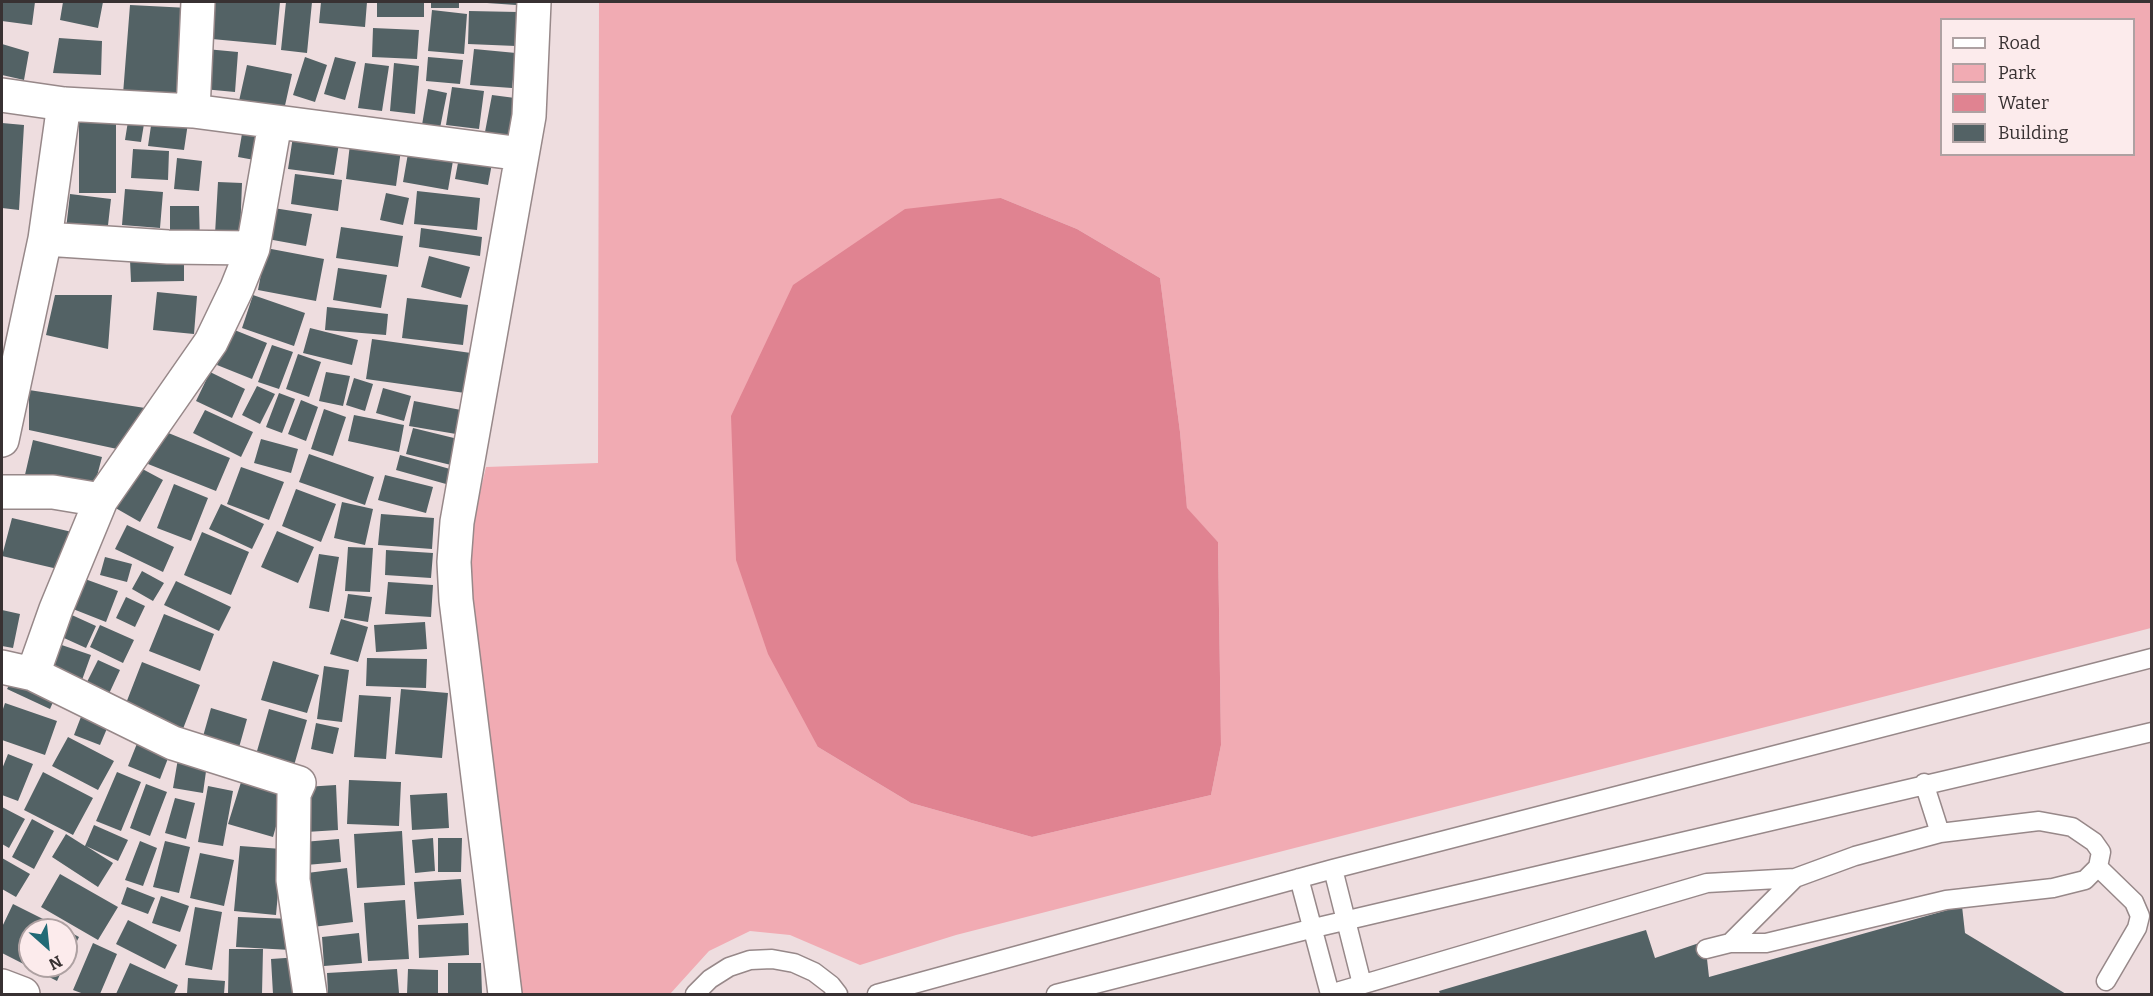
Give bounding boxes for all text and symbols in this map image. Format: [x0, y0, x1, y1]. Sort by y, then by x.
legend [1940, 18, 2135, 156]
text: Road [1998, 32, 2040, 54]
text: Park [1998, 62, 2036, 84]
text: Water [1998, 92, 2049, 114]
text: Building [1998, 122, 2069, 144]
north arrow [18, 918, 78, 978]
text: N [46, 951, 65, 974]

